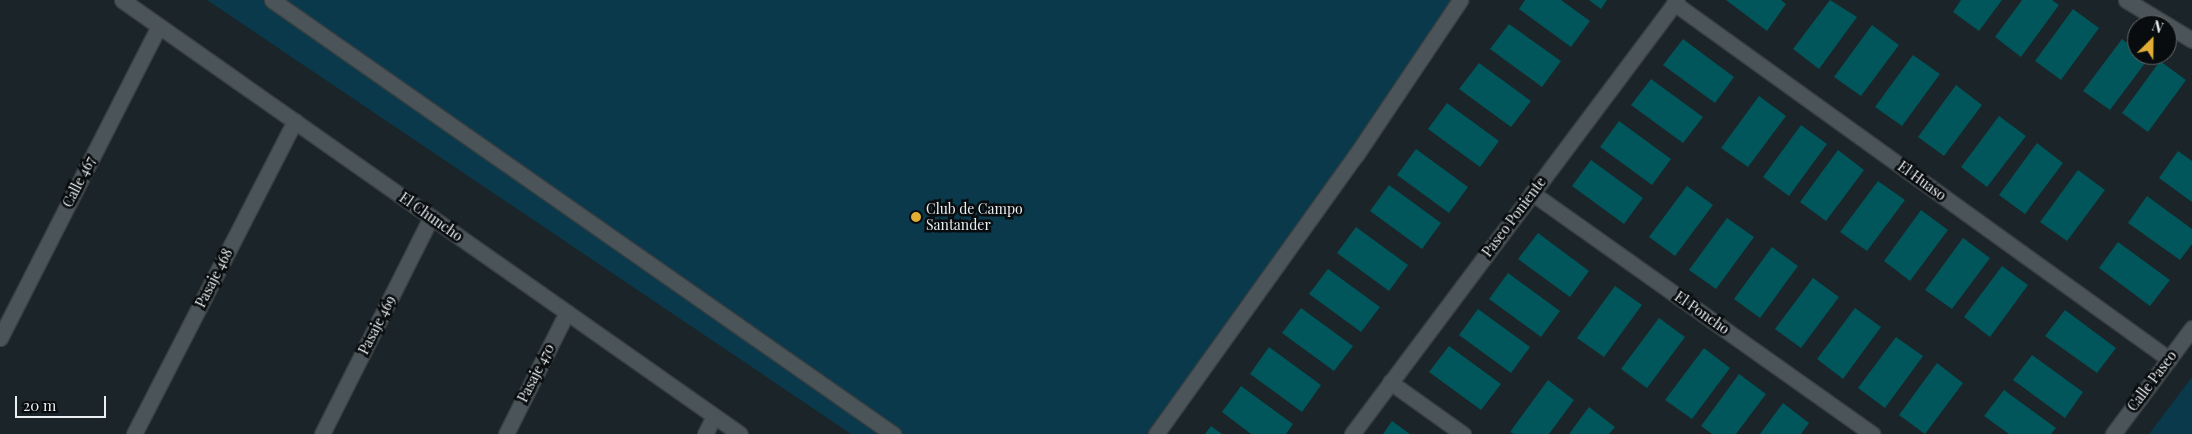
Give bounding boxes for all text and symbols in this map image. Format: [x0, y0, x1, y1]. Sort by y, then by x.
north arrow [2127, 15, 2177, 65]
text: N [2149, 16, 2166, 37]
street label: Calle 467 [59, 154, 99, 210]
street label: El Huaso [1895, 158, 1949, 204]
street label: Paseo Poniente [1479, 174, 1549, 260]
street label: El Chuncho [396, 189, 466, 245]
place label: Club de Campo Santander [926, 201, 1023, 233]
marker: Club de Campo Santander [910, 211, 922, 223]
street label: Pasaje 468 [192, 246, 236, 310]
street label: El Poncho [1671, 288, 1733, 338]
street label: Pasaje 469 [355, 293, 399, 357]
street label: Pasaje 470 [514, 341, 558, 405]
street label: Calle Paseo [2124, 348, 2180, 414]
scale bar [18, 386, 109, 418]
text: 20 m [23, 395, 56, 415]

